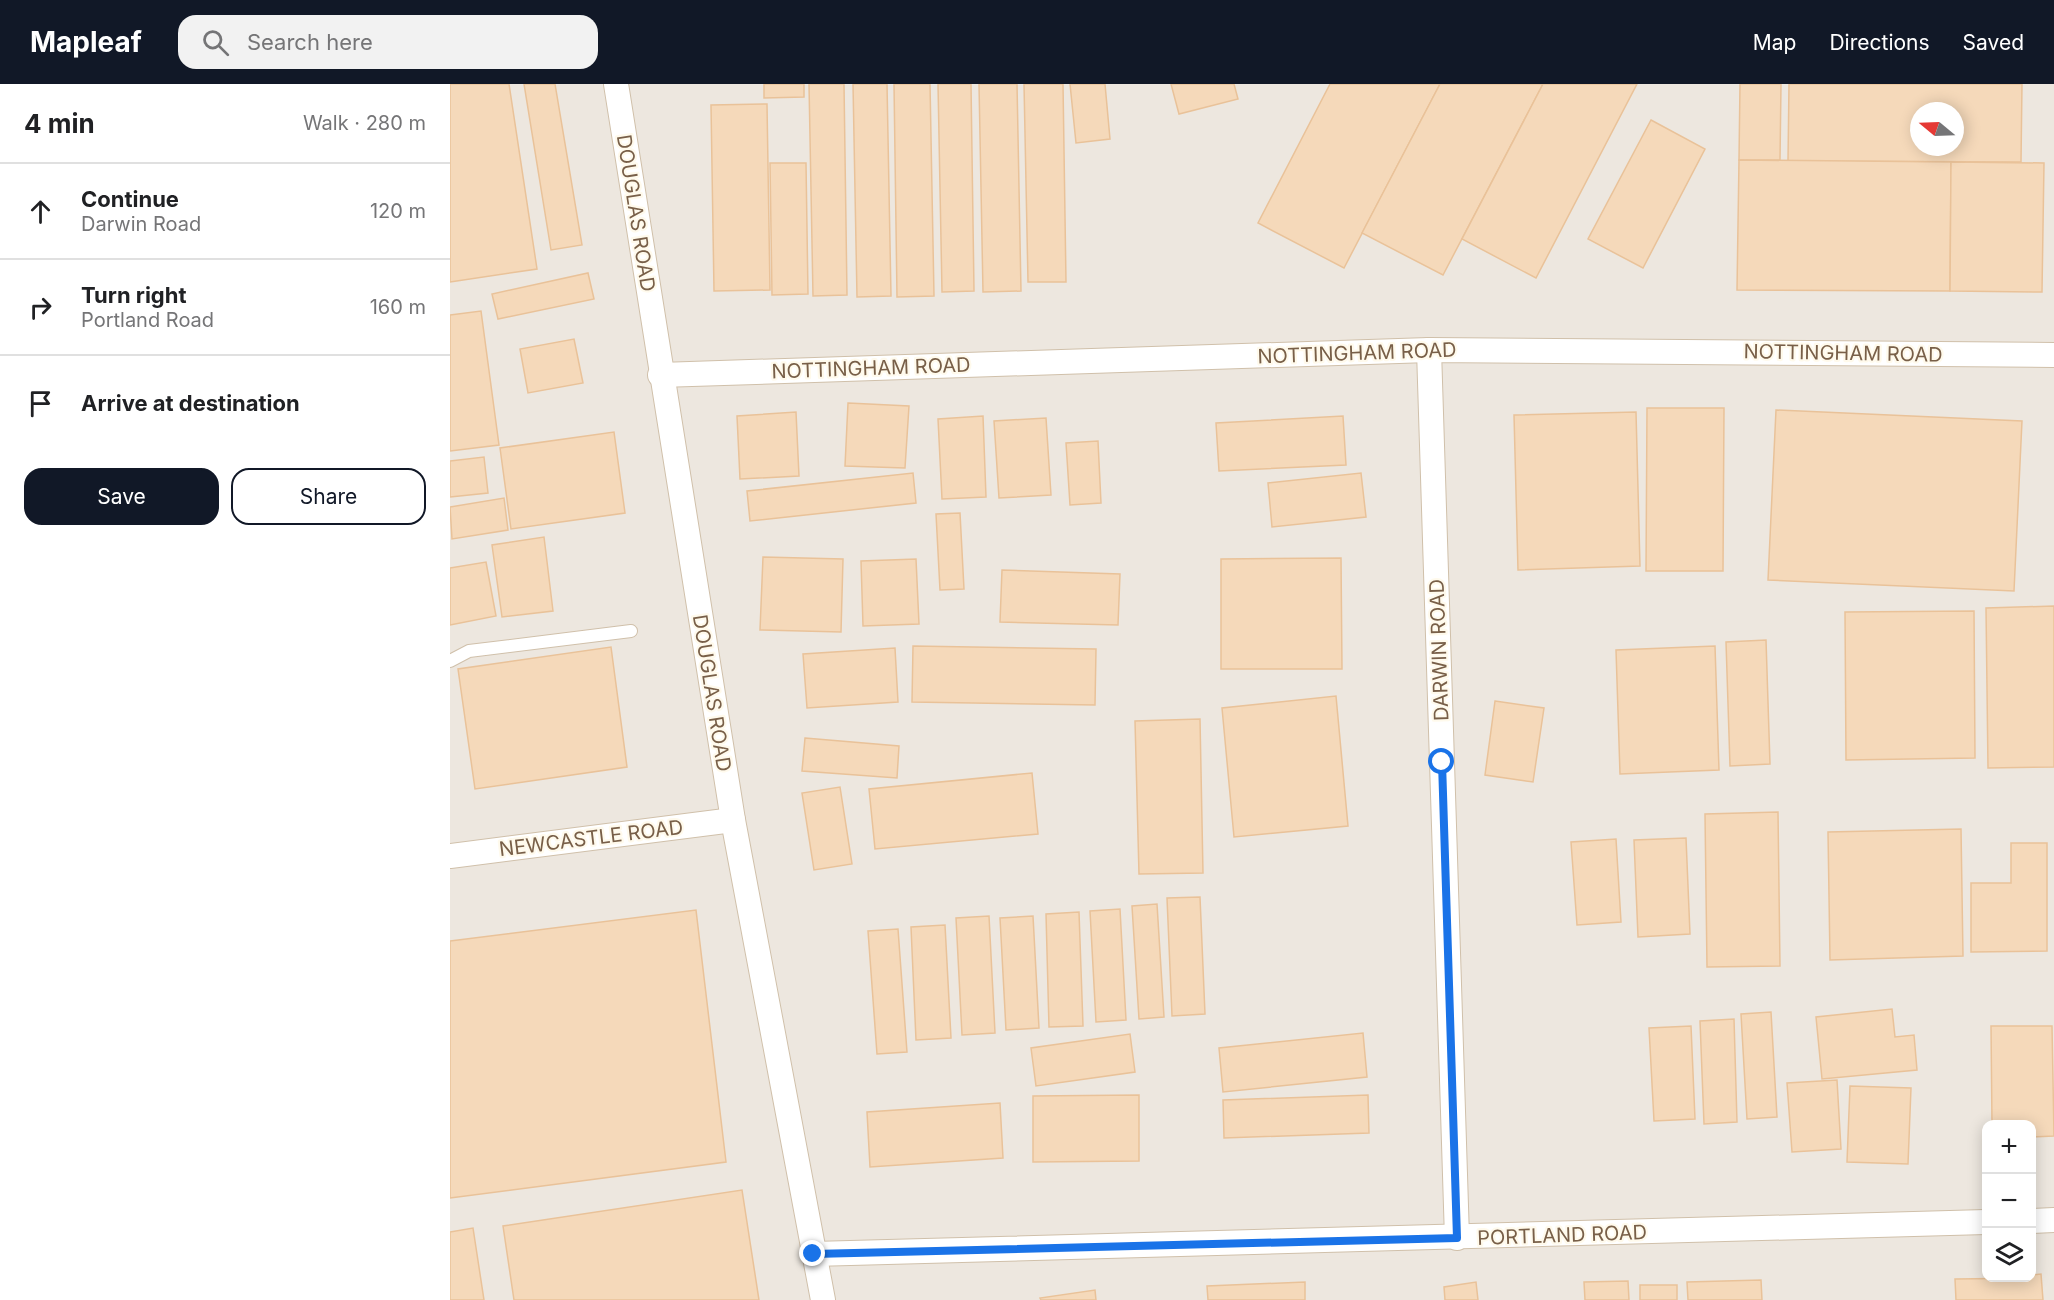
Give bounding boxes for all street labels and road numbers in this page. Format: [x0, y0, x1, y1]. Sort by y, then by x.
street label: DOUGLAS ROAD [612, 133, 660, 293]
street label: NOTTINGHAM ROAD [1257, 338, 1457, 368]
street label: NOTTINGHAM ROAD [1743, 339, 1943, 367]
street label: NOTTINGHAM ROAD [771, 353, 971, 383]
street label: DARWIN ROAD [1425, 579, 1453, 721]
street label: DOUGLAS ROAD [688, 613, 736, 773]
street label: NEWCASTLE ROAD [498, 815, 684, 861]
street label: PORTLAND ROAD [1477, 1220, 1647, 1250]

